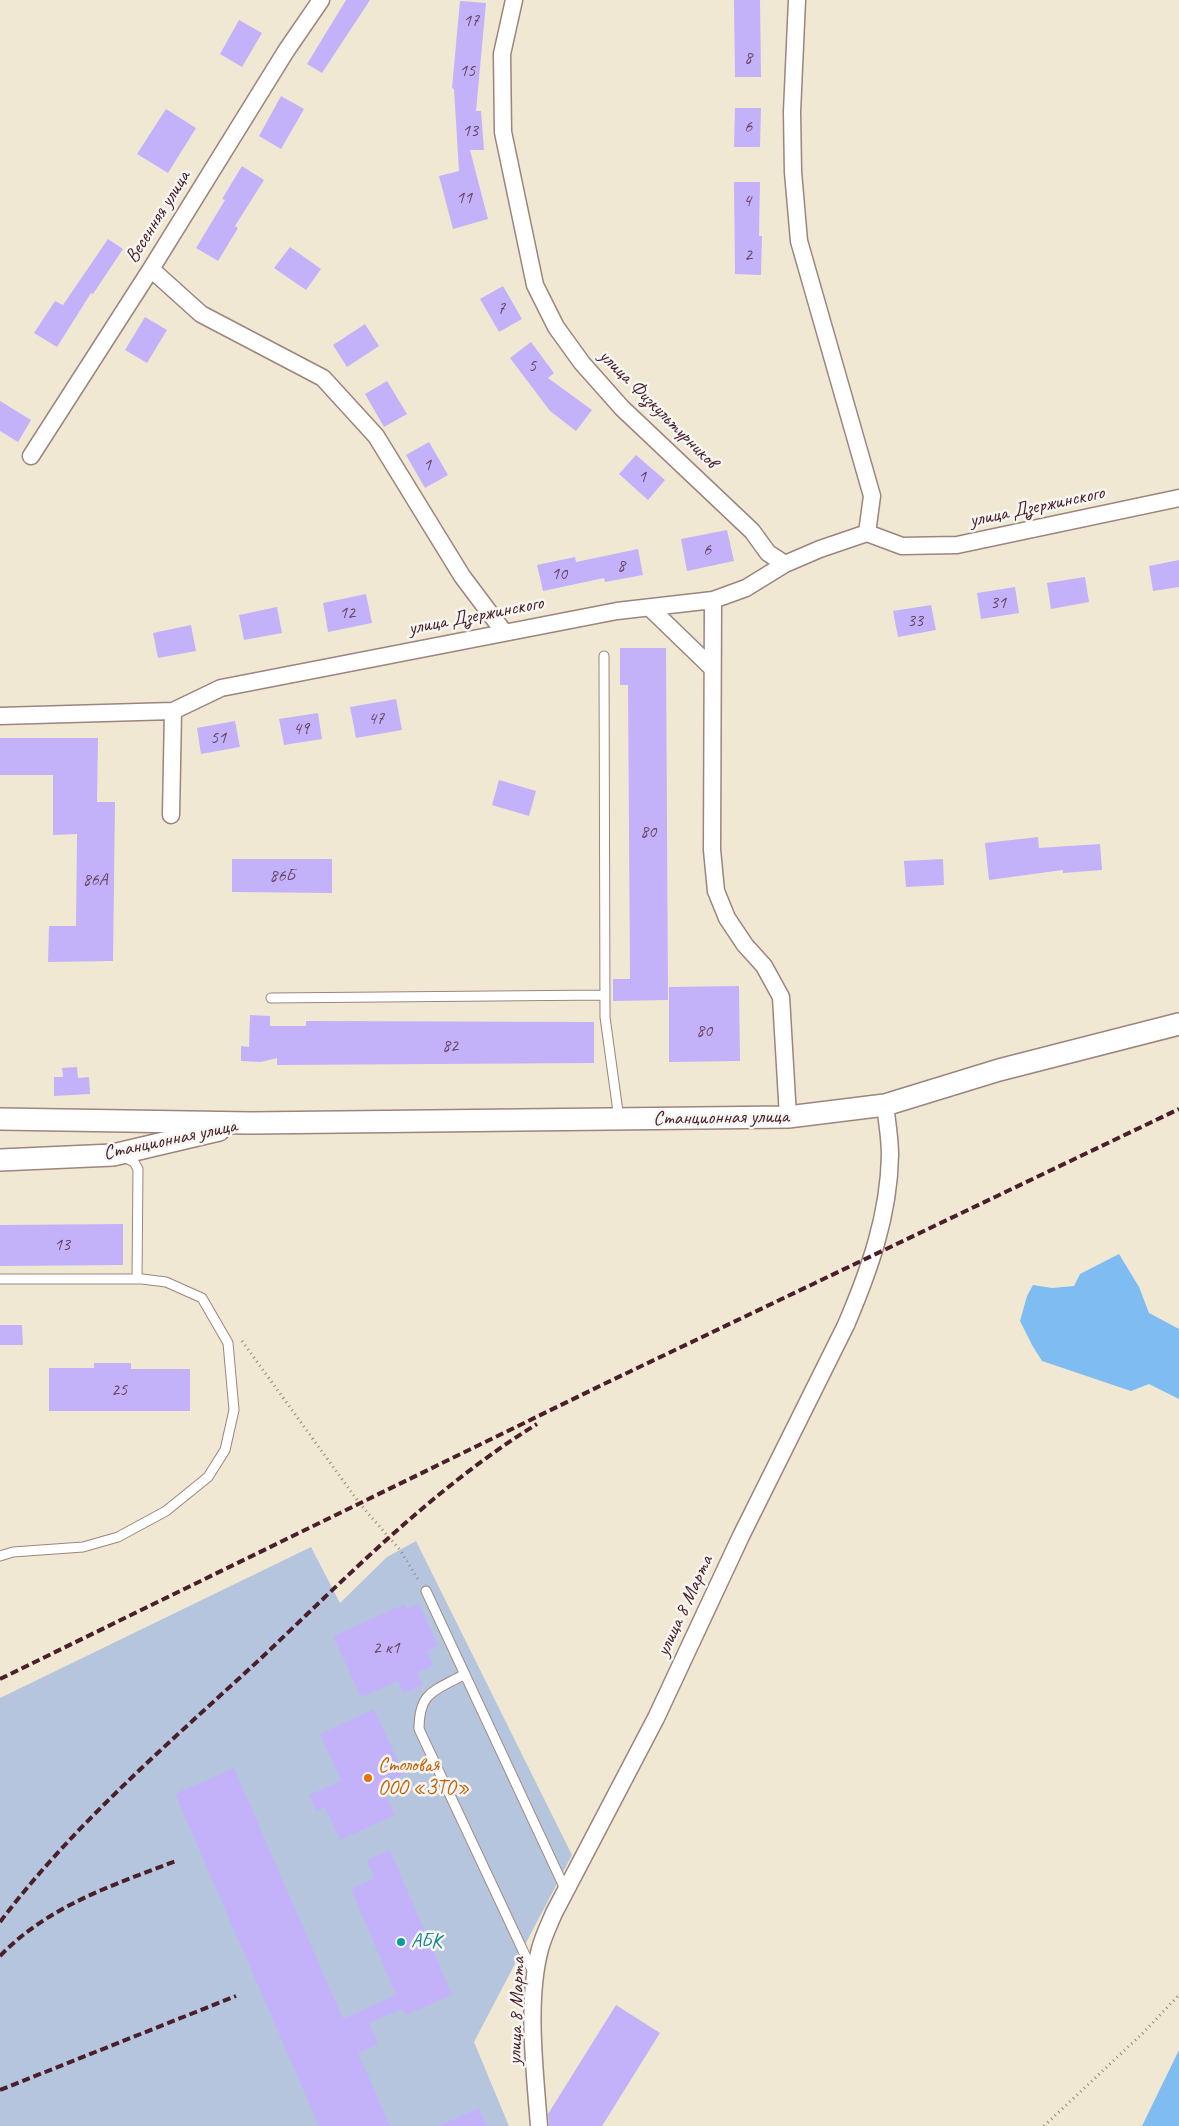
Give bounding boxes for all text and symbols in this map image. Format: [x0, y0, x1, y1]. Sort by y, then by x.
house number: 17 [463, 10, 479, 32]
house number: 8 [744, 47, 752, 69]
house number: 15 [459, 60, 475, 82]
house number: 6 [744, 116, 752, 138]
house number: 13 [462, 120, 478, 142]
street label: Весенняя улица [120, 167, 196, 267]
house number: 11 [456, 187, 472, 209]
house number: 4 [743, 190, 751, 212]
house number: 2 [744, 244, 752, 266]
house number: 7 [497, 298, 505, 320]
street label: улица Физкультурников [594, 345, 722, 473]
house number: 5 [528, 355, 536, 377]
house number: 1 [423, 454, 431, 476]
house number: 1 [638, 466, 646, 488]
street label: улица Дзержинского [967, 481, 1107, 533]
house number: 6 [703, 539, 711, 561]
house number: 8 [617, 555, 625, 577]
house number: 10 [551, 563, 567, 585]
street label: улица Дзержинского [406, 591, 546, 641]
house number: 31 [990, 592, 1006, 614]
house number: 12 [339, 602, 355, 624]
house number: 33 [907, 610, 923, 632]
house number: 47 [368, 708, 384, 730]
house number: 49 [293, 718, 309, 740]
house number: 51 [210, 727, 226, 749]
house number: 80 [640, 821, 656, 843]
house number: 86Б [269, 865, 295, 887]
house number: 86А [82, 869, 108, 891]
house number: 80 [696, 1020, 712, 1042]
house number: 82 [442, 1035, 458, 1057]
street label: Станционная улица [653, 1105, 789, 1131]
street label: Станционная улица [101, 1114, 239, 1166]
house number: 13 [54, 1234, 70, 1256]
house number: 25 [111, 1379, 127, 1401]
street label: улица 8 Марта [651, 1552, 719, 1660]
house number: 2 к1 [372, 1637, 400, 1659]
place label: Столовая ООО «ЗТО» [378, 1754, 470, 1801]
marker: Столовая ООО «ЗТО» [362, 1772, 374, 1784]
place label: АБК [411, 1930, 441, 1954]
marker: АБК [395, 1936, 407, 1948]
street label: улица 8 Марта [503, 1957, 531, 2065]

